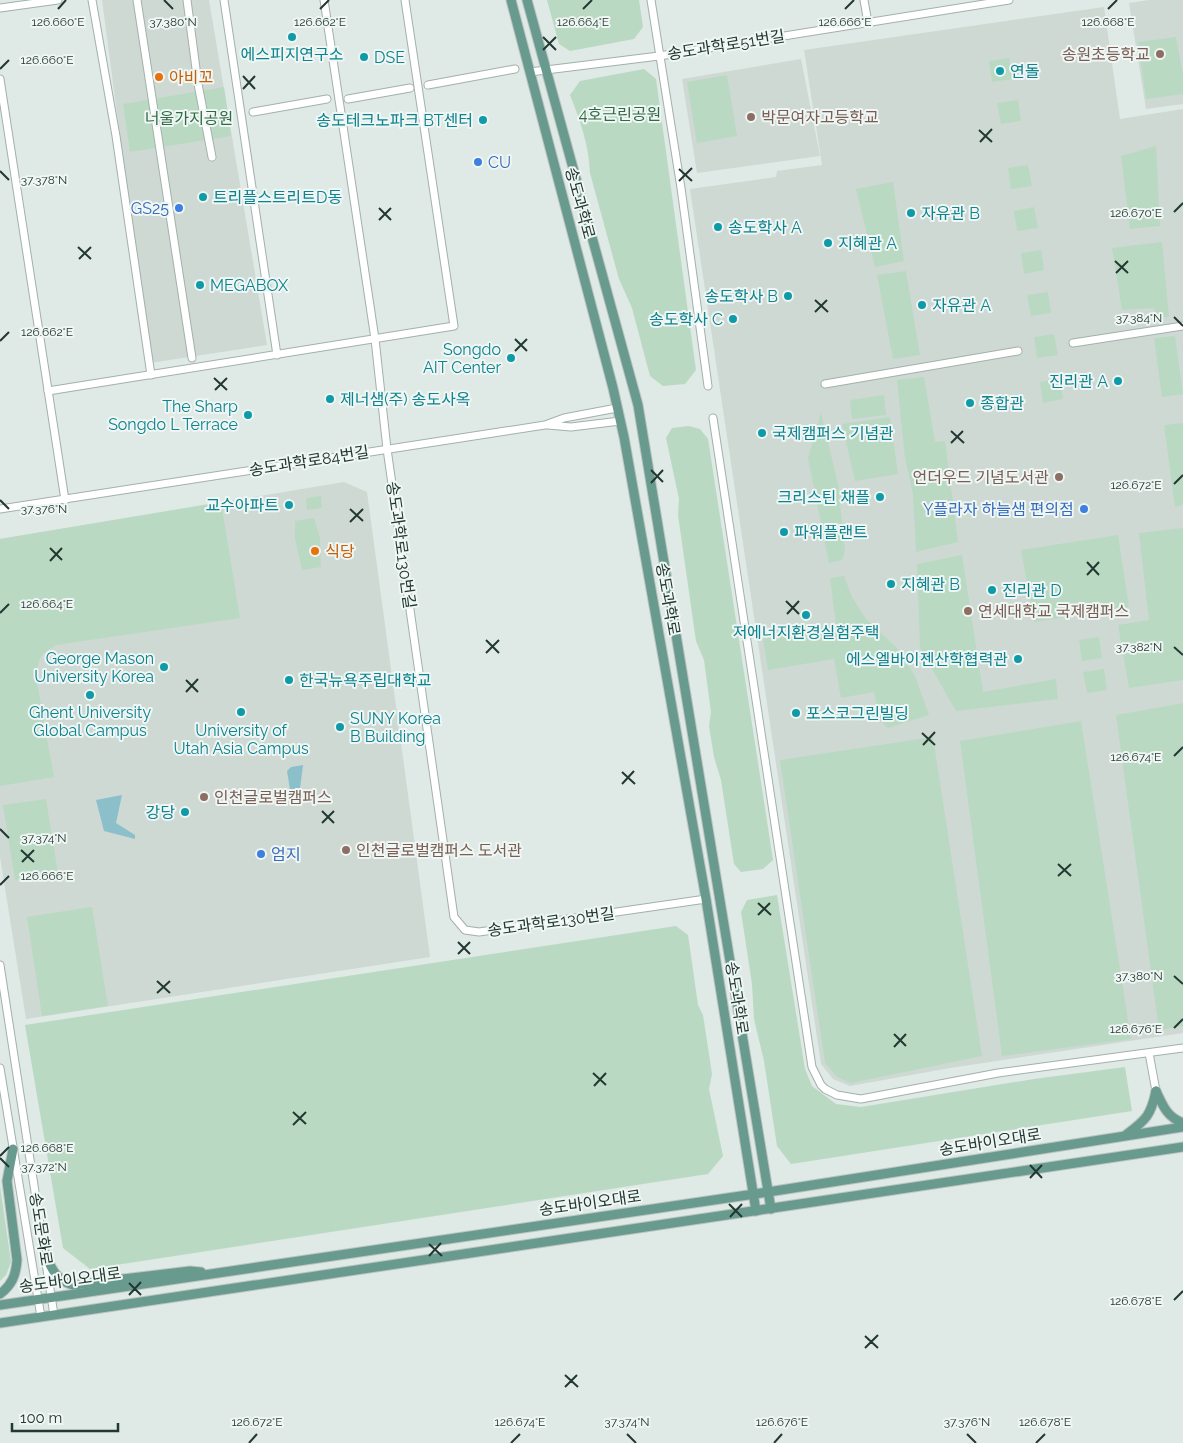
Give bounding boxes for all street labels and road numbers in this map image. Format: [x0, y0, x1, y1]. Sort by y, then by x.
street label: 송도과학로51번길 [666, 26, 786, 64]
street label: 송도과학로 [561, 165, 599, 241]
street label: 송도과학로84번길 [248, 442, 370, 480]
street label: 송도과학로130번길 [383, 480, 419, 610]
street label: 송도과학로 [652, 561, 684, 637]
street label: 송도과학로130번길 [486, 904, 616, 940]
street label: 송도과학로 [722, 960, 752, 1036]
street label: 송도바이오대로 [938, 1125, 1043, 1159]
street label: 송도바이오대로 [538, 1186, 643, 1220]
street label: 송도문화로 [26, 1191, 56, 1267]
street label: 송도바이오대로 [18, 1263, 123, 1297]

